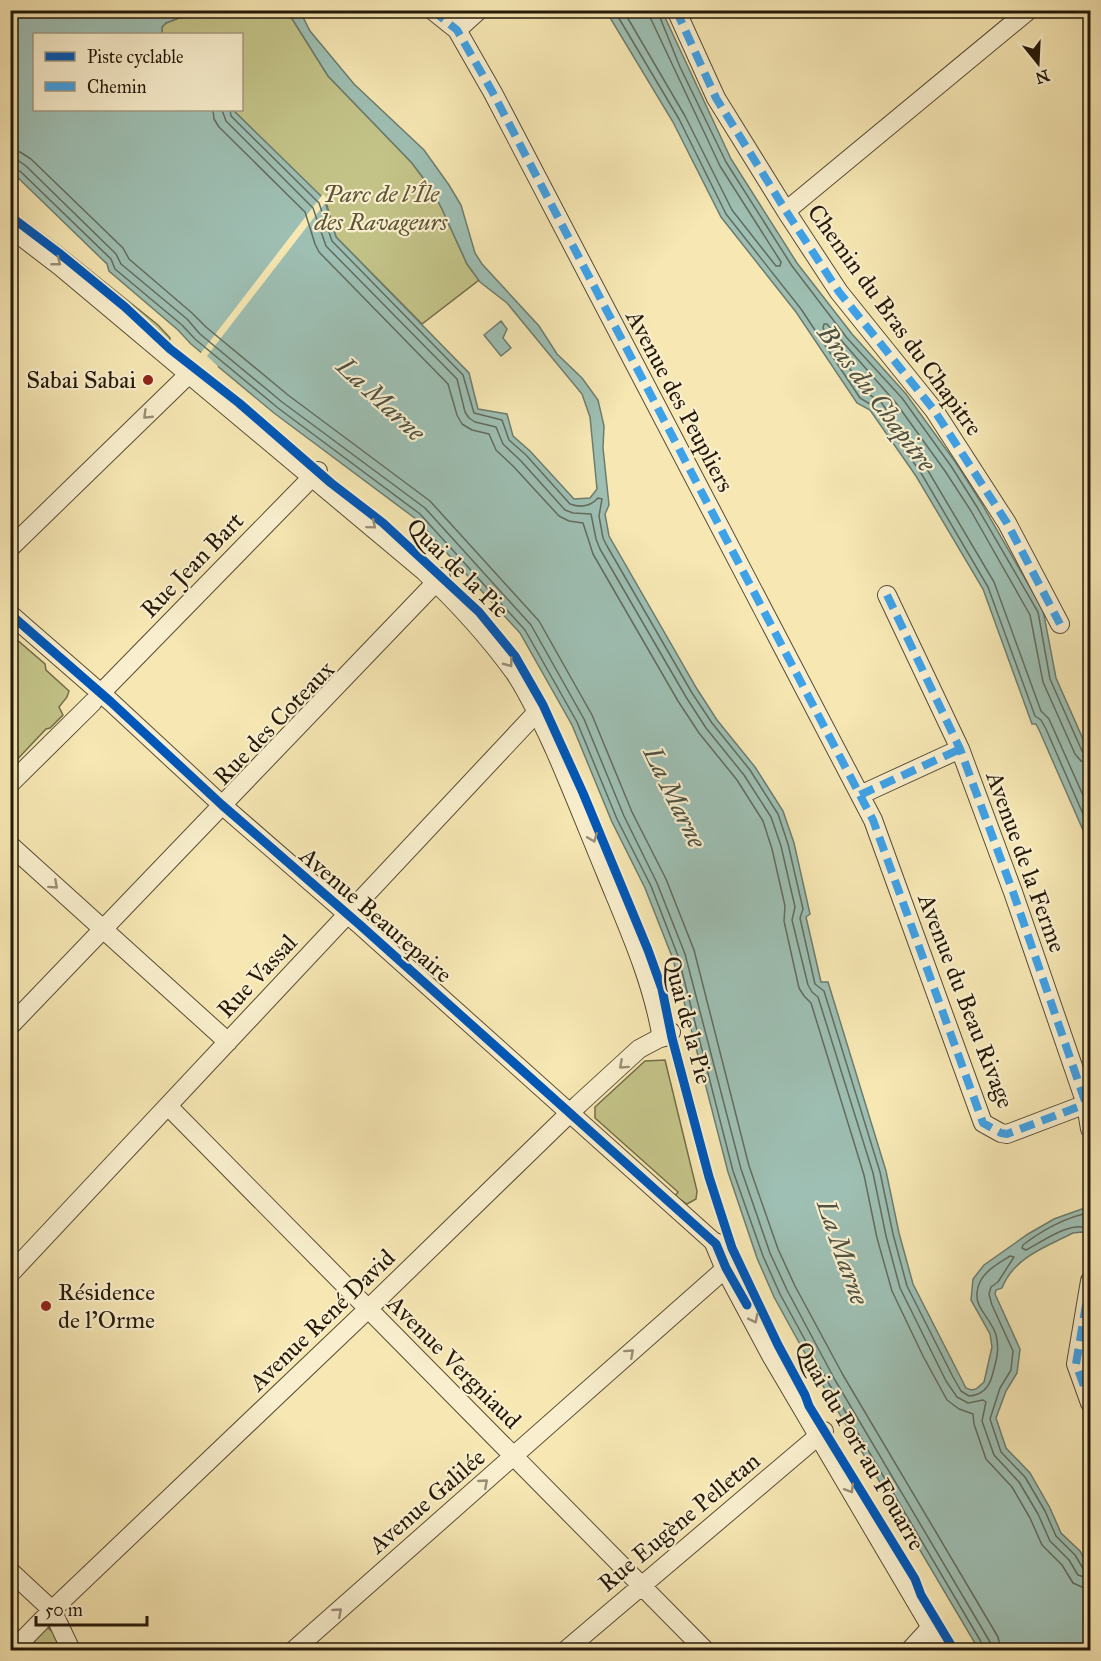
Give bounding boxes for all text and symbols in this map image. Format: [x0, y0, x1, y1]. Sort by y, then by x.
legend [33, 33, 243, 111]
north arrow [1008, 33, 1068, 93]
text: Piste cyclable [87, 46, 184, 68]
text: N [1033, 66, 1052, 88]
text: Chemin [87, 76, 147, 98]
park label: Parc de l'Île des Ravageurs [314, 179, 449, 237]
street label: Chemin du Bras du Chapitre [801, 199, 989, 441]
one-way arrow [50, 254, 61, 265]
street label: Avenue des Peupliers [619, 304, 741, 497]
water label: Bras du Chapitre [812, 318, 942, 478]
water label: La Marne [330, 349, 433, 449]
place label: Sabai Sabai [26, 365, 136, 395]
marker: Sabai Sabai [141, 373, 155, 387]
one-way arrow [144, 407, 155, 418]
street label: Rue Jean Bart [134, 505, 250, 624]
street label: Quai de la Pie [401, 512, 515, 624]
one-way arrow [365, 518, 376, 529]
street label: Rue des Coteaux [207, 654, 341, 791]
one-way arrow [501, 656, 512, 667]
water label: La Marne [636, 740, 714, 854]
street label: Avenue de la Ferme [979, 766, 1073, 957]
one-way arrow [586, 832, 598, 843]
street label: Avenue Beaurepaire [293, 840, 458, 989]
one-way arrow [47, 878, 57, 889]
street label: Avenue du Beau Rivage [911, 889, 1021, 1112]
street label: Rue Vassal [211, 927, 304, 1024]
street label: Quai de la Pie [657, 953, 719, 1087]
one-way arrow [619, 1058, 629, 1069]
water label: La Marne [810, 1194, 876, 1310]
street label: Avenue René David [242, 1243, 401, 1398]
place label: Résidence de l'Orme [58, 1277, 155, 1335]
street label: Avenue Vergniaud [380, 1288, 527, 1435]
marker: Résidence de l'Orme [39, 1299, 53, 1313]
one-way arrow [747, 1313, 758, 1324]
street label: Quai du Port au Fouarre [788, 1336, 932, 1556]
one-way arrow [623, 1349, 633, 1360]
street label: Avenue Galilée [362, 1442, 491, 1560]
street label: Rue Eugène Pelletan [592, 1446, 766, 1598]
one-way arrow [477, 1479, 488, 1490]
one-way arrow [843, 1483, 855, 1493]
scale bar [36, 1589, 147, 1627]
text: 50 m [45, 1599, 83, 1621]
one-way arrow [331, 1608, 342, 1619]

